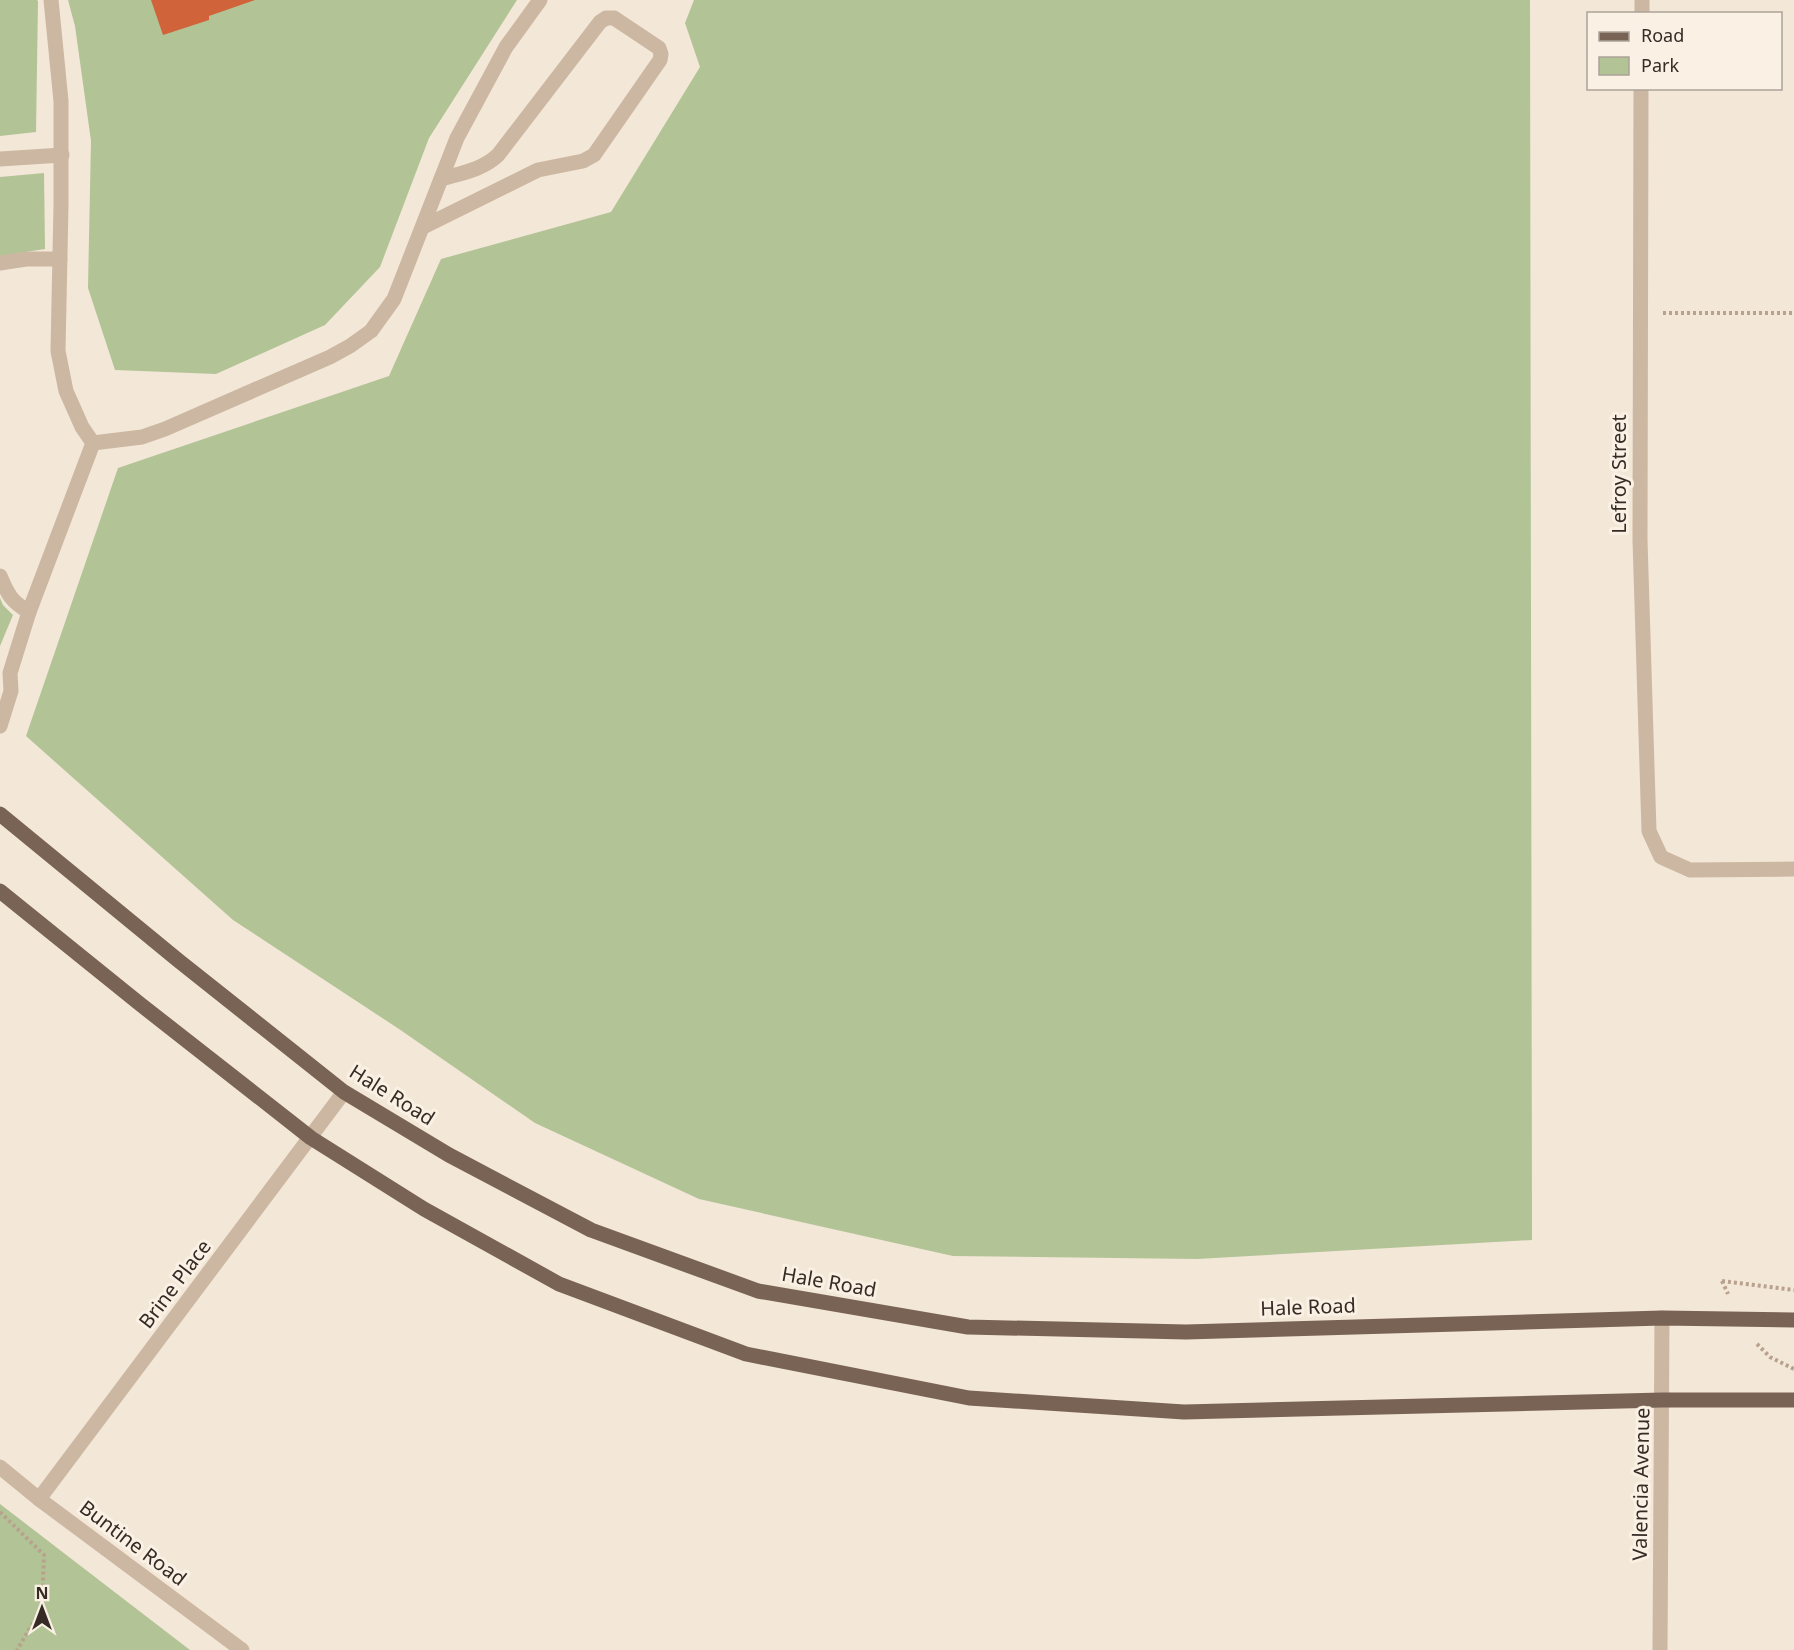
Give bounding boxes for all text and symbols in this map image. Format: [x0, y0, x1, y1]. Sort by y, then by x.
legend [1587, 12, 1782, 90]
text: Road [1641, 23, 1684, 47]
text: Park [1641, 53, 1679, 77]
street label: Lefroy Street [1605, 414, 1632, 534]
street label: Hale Road [345, 1058, 440, 1131]
street label: Brine Place [132, 1234, 217, 1334]
street label: Hale Road [780, 1260, 879, 1303]
street label: Hale Road [1260, 1291, 1356, 1322]
street label: Valencia Avenue [1626, 1407, 1655, 1561]
street label: Buntine Road [74, 1494, 192, 1592]
north arrow [12, 1578, 72, 1638]
text: N [35, 1582, 49, 1604]

